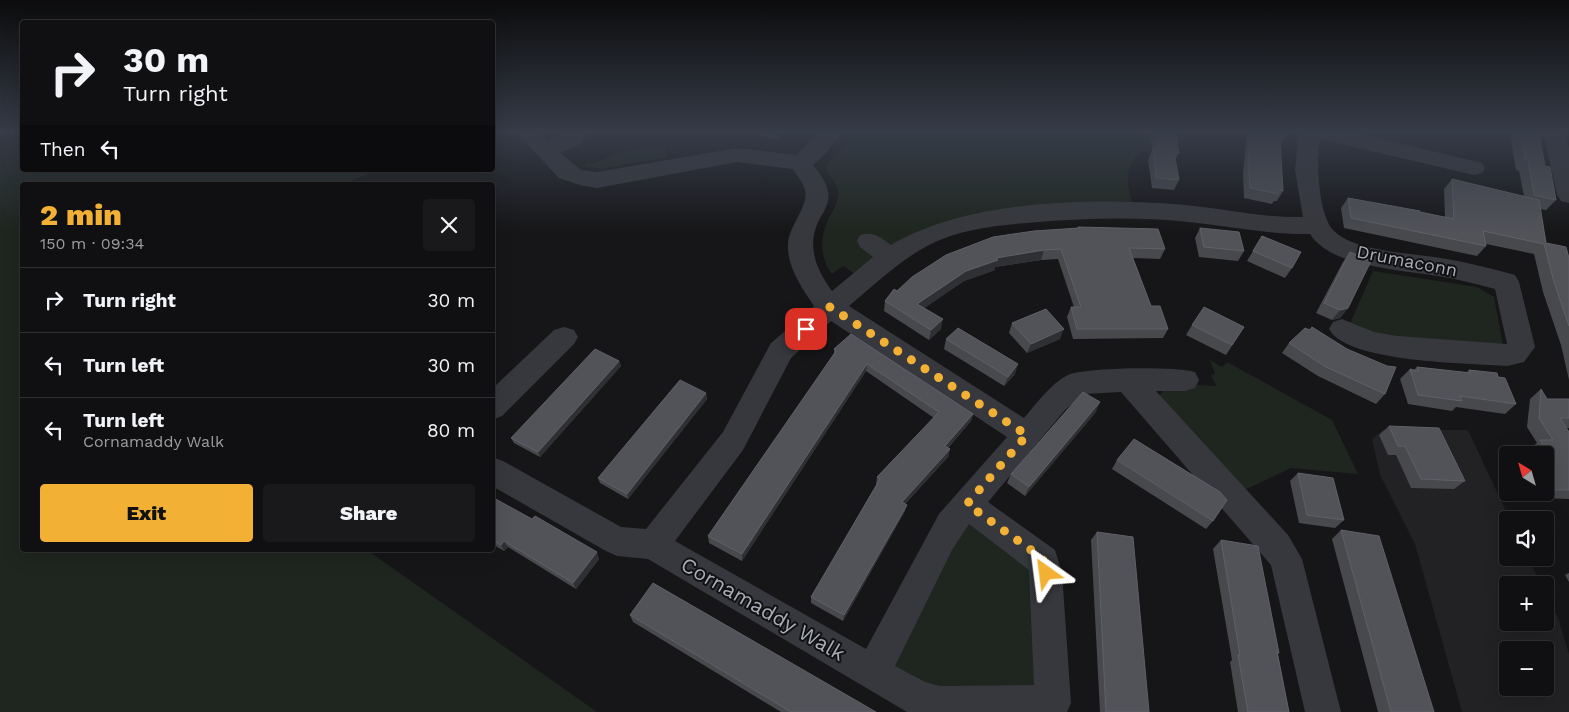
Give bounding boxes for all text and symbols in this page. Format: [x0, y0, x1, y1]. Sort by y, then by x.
text: 30 m [123, 39, 209, 81]
icon: right [40, 40, 105, 105]
text: Turn right [123, 81, 228, 106]
icon: left [96, 135, 124, 163]
text: Then [40, 138, 86, 161]
text: 2 min [40, 197, 122, 232]
button: close [423, 199, 475, 251]
text: 150 m · 09:34 [40, 234, 144, 253]
street label: Drumaconn [1355, 240, 1459, 281]
icon: right [40, 286, 68, 314]
text: Turn right [83, 289, 176, 312]
text: 30 m [428, 289, 475, 312]
pin [785, 308, 827, 350]
icon: arrive [792, 315, 820, 343]
icon: left [40, 351, 68, 379]
text: Turn left [83, 354, 164, 377]
text: 30 m [428, 354, 475, 377]
text: Turn left [83, 409, 164, 432]
icon: left [40, 416, 68, 444]
text: 80 m [427, 419, 475, 442]
text: Cornamaddy Walk [83, 432, 224, 451]
north arrow [1499, 446, 1554, 501]
map controls [1499, 446, 1554, 696]
button: Exit [40, 484, 253, 542]
button: Share [263, 484, 475, 542]
button: sound [1499, 511, 1554, 566]
position arrow [1019, 546, 1071, 598]
street label: Cornamaddy Walk [677, 551, 850, 666]
button: + [1499, 576, 1554, 631]
button: − [1499, 641, 1554, 696]

